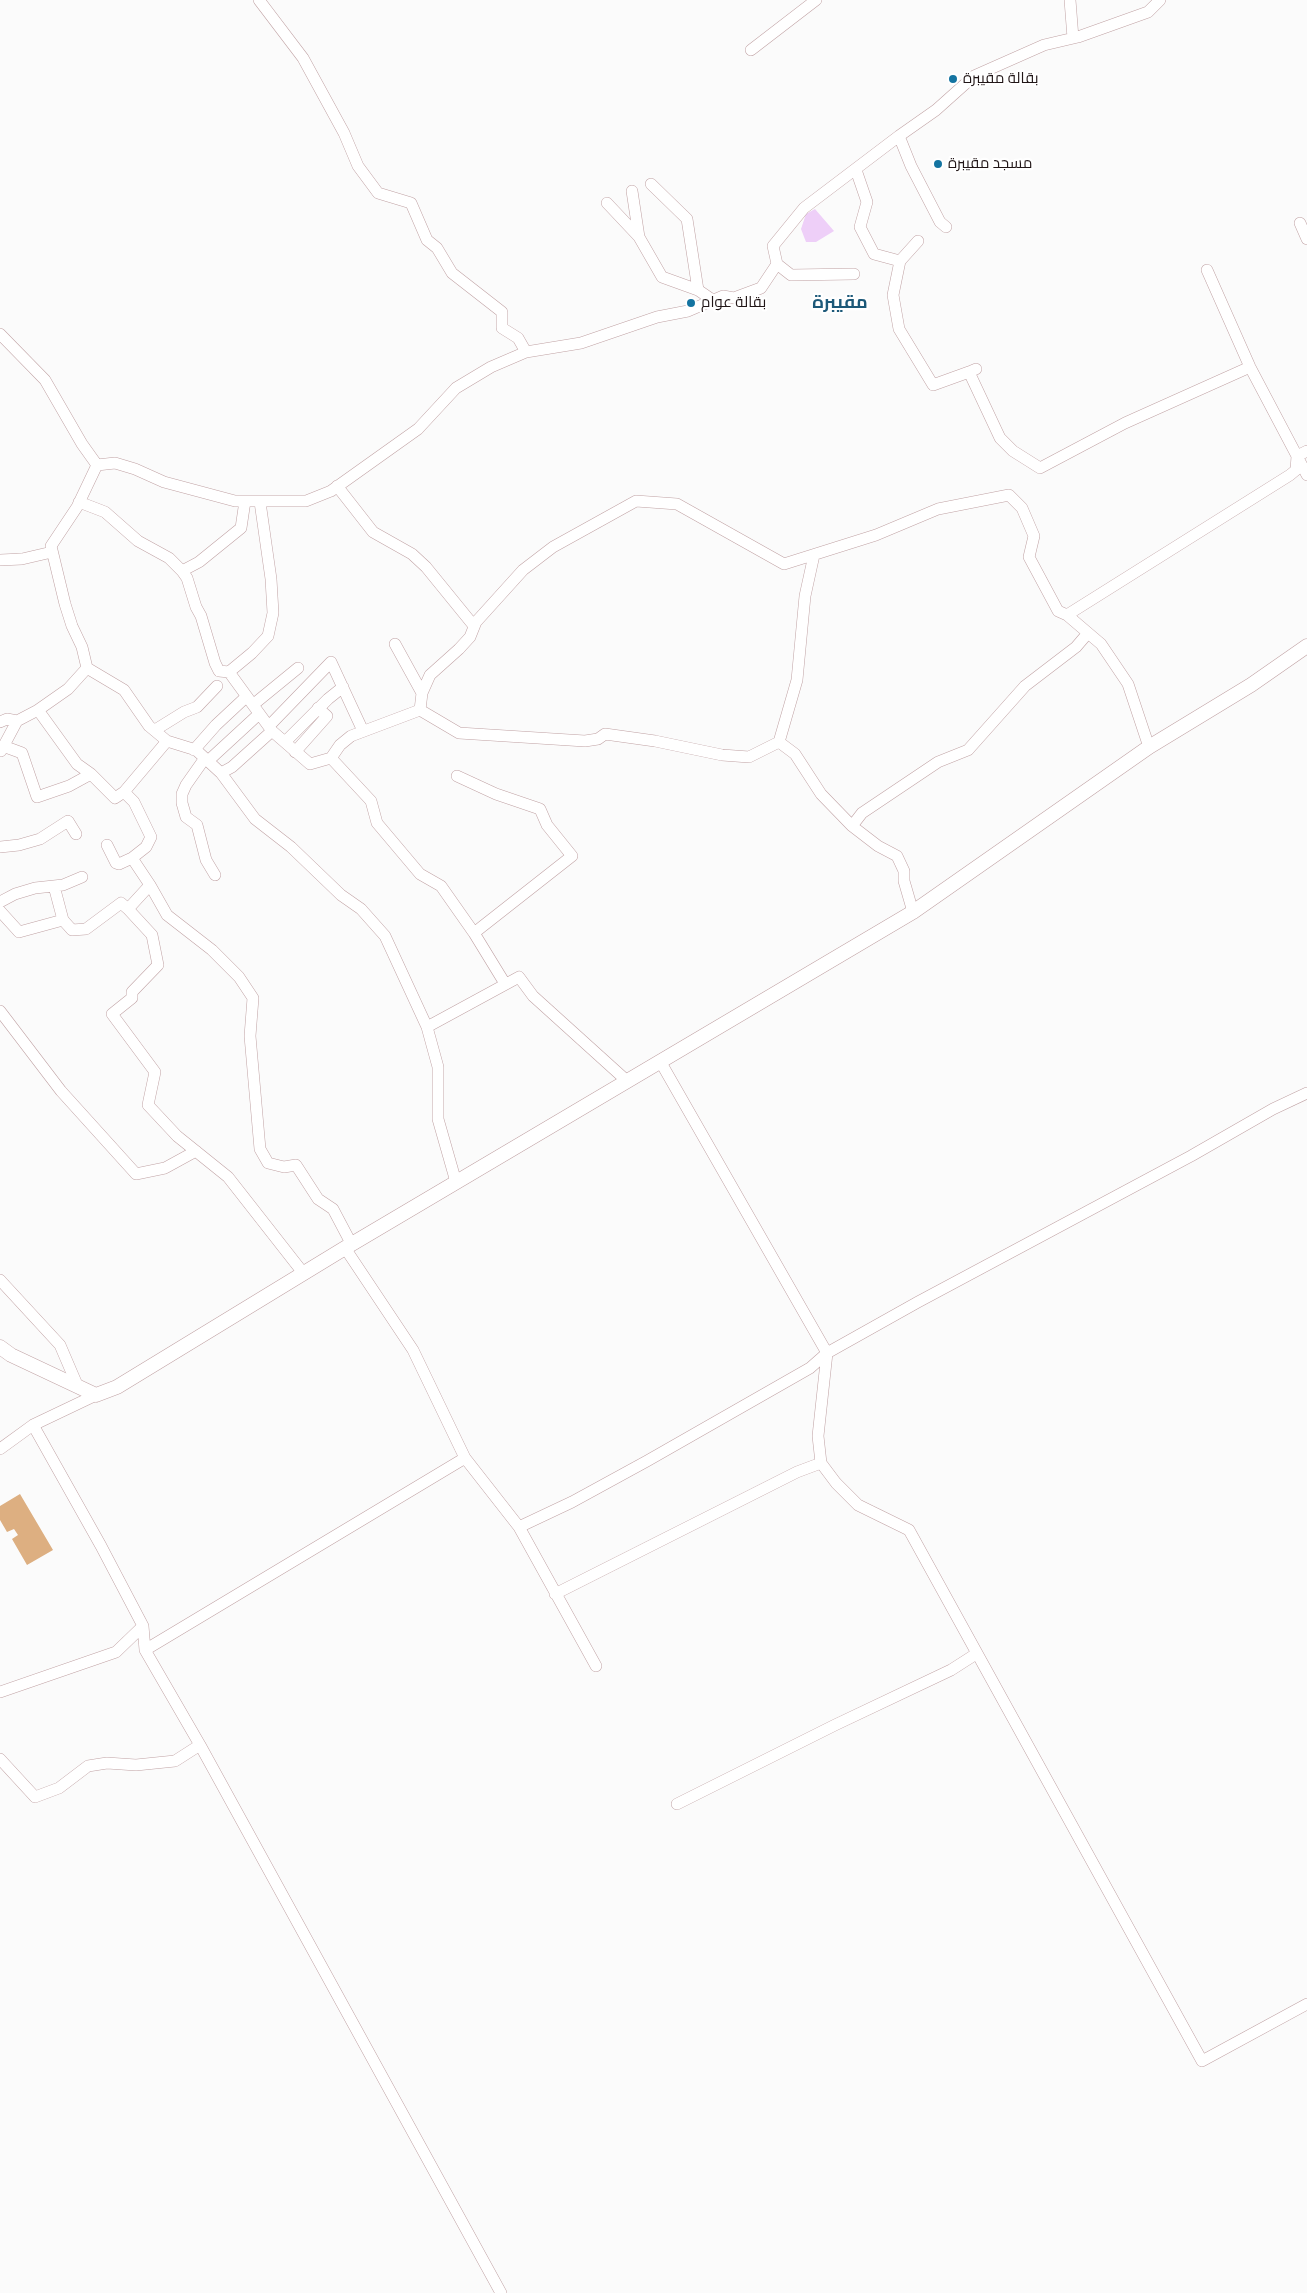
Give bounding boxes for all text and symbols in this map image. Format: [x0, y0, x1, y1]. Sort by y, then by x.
place label: بقالة مقيبرة [963, 70, 1038, 88]
marker: بقالة مقيبرة [947, 73, 959, 85]
place label: مسجد مقيبرة [948, 155, 1032, 173]
marker: مسجد مقيبرة [932, 158, 944, 170]
district label: مقيبرة [812, 292, 868, 314]
place label: بقالة عوام [701, 294, 766, 312]
marker: بقالة عوام [685, 297, 697, 309]

